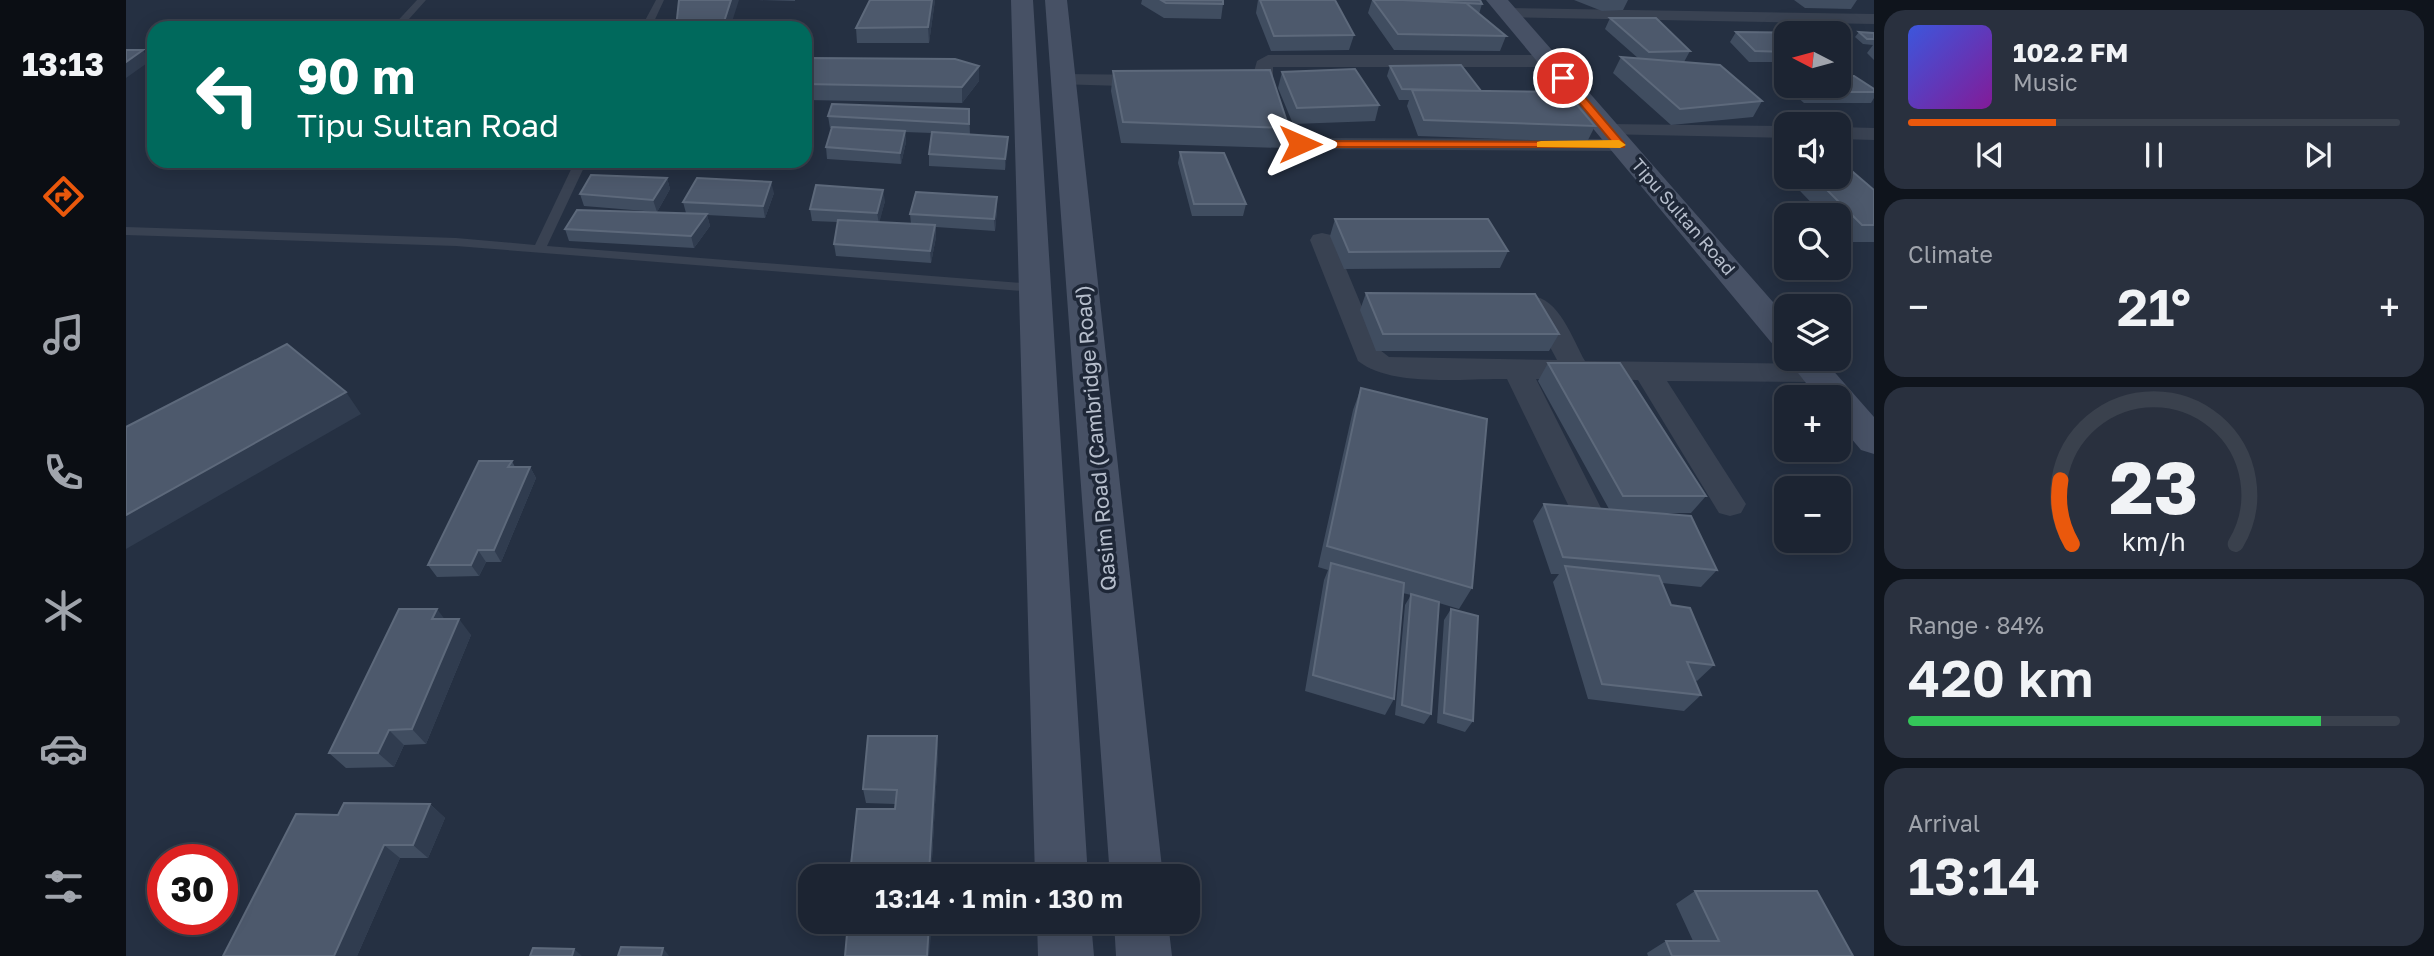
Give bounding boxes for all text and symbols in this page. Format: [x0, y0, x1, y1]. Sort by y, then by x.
north arrow [1774, 21, 1852, 98]
map controls [1774, 21, 1851, 553]
text: 102.2 FM [2013, 37, 2128, 68]
text: 13:13 [22, 45, 104, 83]
text: 90 m [297, 46, 415, 105]
pin [1533, 48, 1593, 108]
icon: left [182, 49, 273, 140]
icon: arrive [1544, 59, 1582, 97]
text: Music [2013, 68, 2078, 96]
text: Tipu Sultan Road [297, 106, 559, 144]
position arrow [1263, 107, 1337, 181]
button: sound [1774, 112, 1851, 189]
icon: previous [1971, 136, 2009, 174]
icon: pause [2135, 136, 2173, 174]
icon: next [2299, 136, 2337, 174]
street label: Tipu Sultan Road [1627, 154, 1740, 279]
icon: directions [39, 172, 88, 221]
button: search [1774, 203, 1851, 280]
text: Climate [1908, 240, 1993, 268]
text: 21° [2117, 275, 2191, 337]
street label: Qasim Road (Cambridge Road) [1069, 284, 1121, 592]
text: − [1908, 284, 1929, 329]
text: + [2379, 284, 2400, 329]
button: layers [1774, 294, 1851, 371]
icon: music [39, 310, 88, 359]
button: + [1774, 385, 1851, 462]
text: 23 [2110, 443, 2198, 530]
icon: phone [39, 448, 88, 497]
button: − [1774, 476, 1851, 553]
text: km/h [2122, 526, 2186, 557]
icon: climate [39, 586, 88, 635]
text: Range · 84% [1908, 611, 2044, 639]
text: 420 km [1908, 646, 2093, 708]
icon: car [39, 724, 88, 773]
text: Arrival [1908, 809, 1980, 837]
speed limit sign: 30 [147, 844, 238, 935]
text: 13:14 [1908, 844, 2041, 906]
icon: filters [39, 862, 88, 911]
text: 13:14 · 1 min · 130 m [875, 883, 1123, 914]

